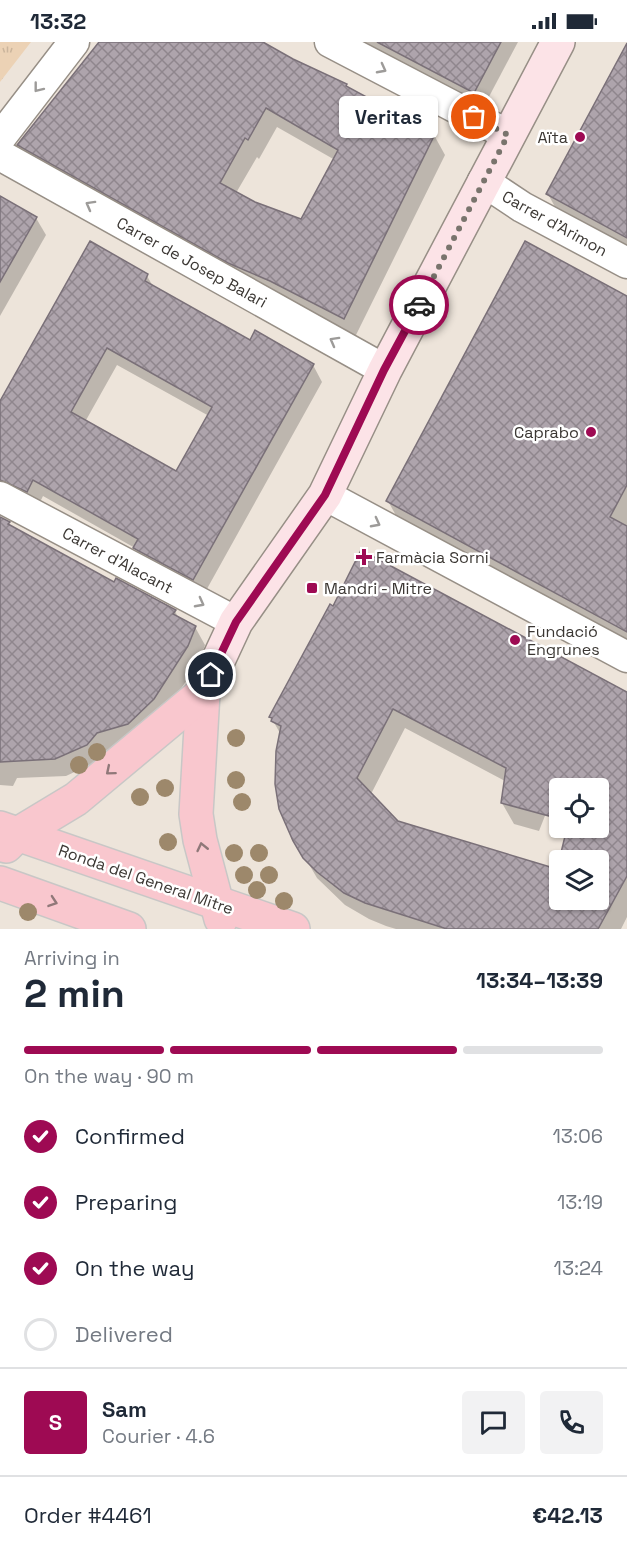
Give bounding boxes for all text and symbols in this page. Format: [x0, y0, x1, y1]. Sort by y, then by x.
text: 13:32 [30, 7, 86, 35]
one-way arrow [375, 62, 386, 73]
one-way arrow [35, 81, 46, 92]
pin [448, 91, 499, 142]
callout: Veritas [339, 96, 438, 138]
icon: bag [457, 100, 490, 133]
text: Veritas [355, 104, 422, 130]
place label: Aïta [537, 127, 568, 148]
marker: Aïta [573, 130, 587, 144]
street label: Carrer d'Arimon [498, 186, 611, 261]
one-way arrow [86, 201, 96, 212]
street label: Carrer de Josep Balari [113, 212, 271, 313]
courier [389, 275, 449, 335]
icon: car [403, 289, 436, 322]
one-way arrow [330, 337, 340, 348]
place label: Caprabo [514, 422, 579, 443]
marker: Caprabo [584, 425, 598, 439]
one-way arrow [370, 516, 380, 527]
street label: Carrer d'Alacant [59, 522, 177, 598]
place label: Farmàcia Sorni [376, 547, 489, 568]
marker: Farmàcia Sorni [357, 550, 371, 564]
place label: Mandri - Mitre [324, 578, 432, 599]
marker: Mandri - Mitre [305, 581, 319, 595]
one-way arrow [193, 596, 204, 607]
place label: Fundació Engrunes [527, 621, 600, 660]
marker: Fundació Engrunes [508, 633, 522, 647]
pin [185, 649, 236, 700]
icon: home [194, 658, 227, 691]
one-way arrow [106, 764, 117, 775]
map controls [549, 778, 609, 910]
button: locate [549, 778, 609, 838]
street label: Ronda del General Mitre [55, 840, 236, 919]
one-way arrow [197, 842, 210, 852]
button: layers [549, 850, 609, 910]
one-way arrow [47, 894, 58, 907]
text: Arriving in [24, 945, 120, 971]
text: 13:34–13:39 [476, 966, 603, 994]
text: 2 min [24, 969, 125, 1018]
text: On the way · 90 m [24, 1063, 194, 1089]
icon: check [24, 1120, 57, 1153]
text: Confirmed [75, 1122, 185, 1150]
text: 13:06 [552, 1123, 603, 1149]
icon: check [24, 1186, 57, 1219]
text: Preparing [75, 1188, 177, 1216]
text: 13:19 [557, 1189, 603, 1215]
icon: check [24, 1252, 57, 1285]
text: On the way [75, 1254, 194, 1282]
text: 13:24 [554, 1255, 603, 1281]
text: Delivered [75, 1320, 173, 1348]
button: chat [462, 1391, 525, 1454]
button: phone [540, 1391, 603, 1454]
text: Sam [102, 1395, 147, 1423]
text: S [49, 1408, 62, 1436]
text: Courier · 4.6 [102, 1423, 215, 1449]
text: Order #4461 [24, 1501, 152, 1529]
text: €42.13 [532, 1501, 603, 1529]

